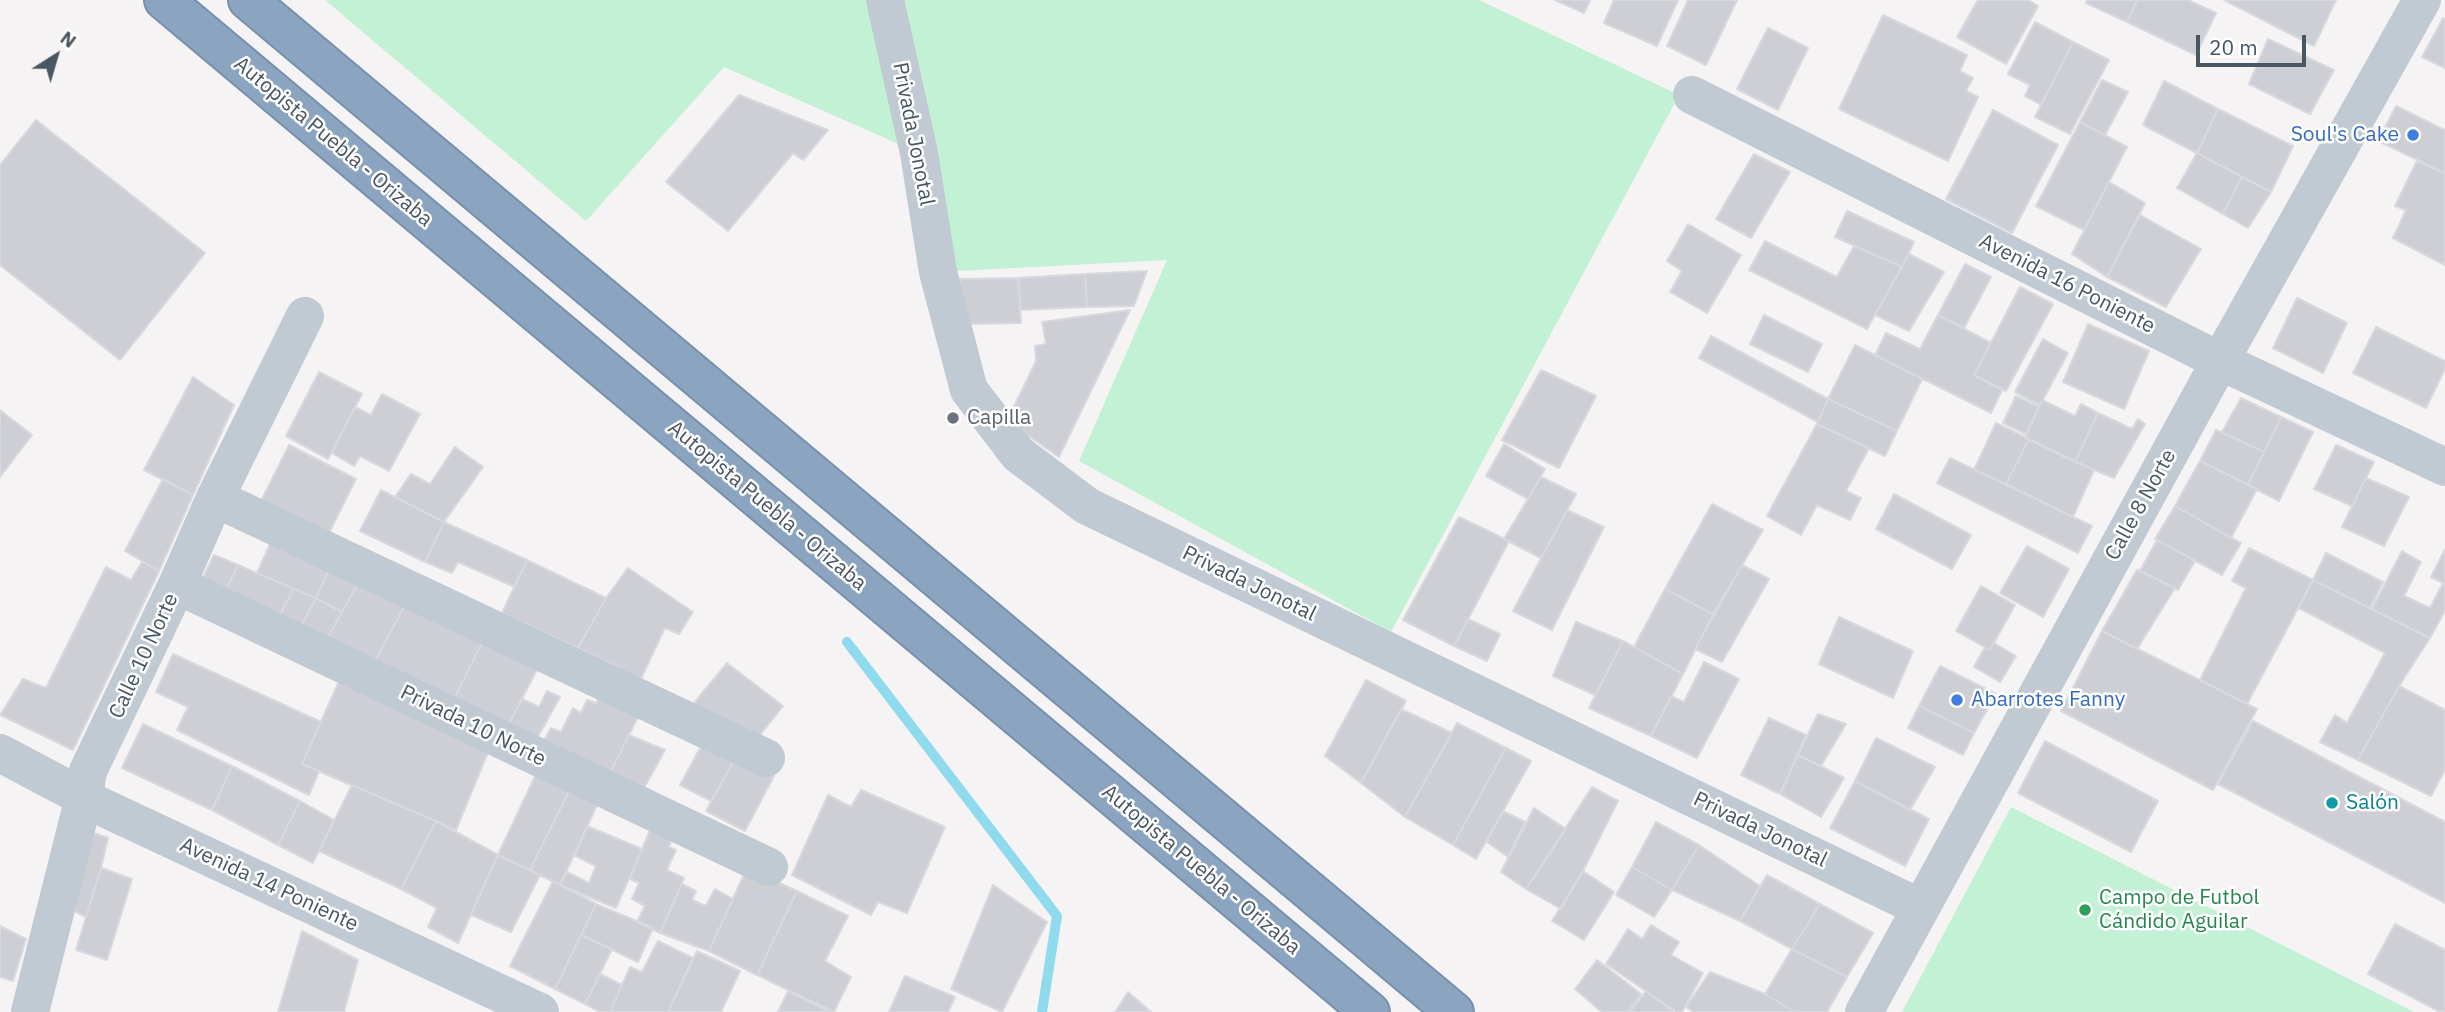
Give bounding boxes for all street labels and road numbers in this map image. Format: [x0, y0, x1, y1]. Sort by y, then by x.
street label: Autopista Puebla - Orizaba [229, 52, 437, 232]
street label: Privada Jonotal [887, 60, 939, 208]
street label: Avenida 16 Poniente [1975, 229, 2159, 339]
street label: Autopista Puebla - Orizaba [663, 416, 871, 596]
street label: Calle 8 Norte [2100, 445, 2182, 565]
street label: Privada Jonotal [1178, 541, 1320, 627]
street label: Calle 10 Norte [104, 589, 184, 723]
street label: Privada 10 Norte [396, 680, 550, 772]
street label: Autopista Puebla - Orizaba [1097, 780, 1305, 960]
street label: Privada Jonotal [1689, 787, 1831, 873]
street label: Avenida 14 Poniente [176, 833, 362, 937]

